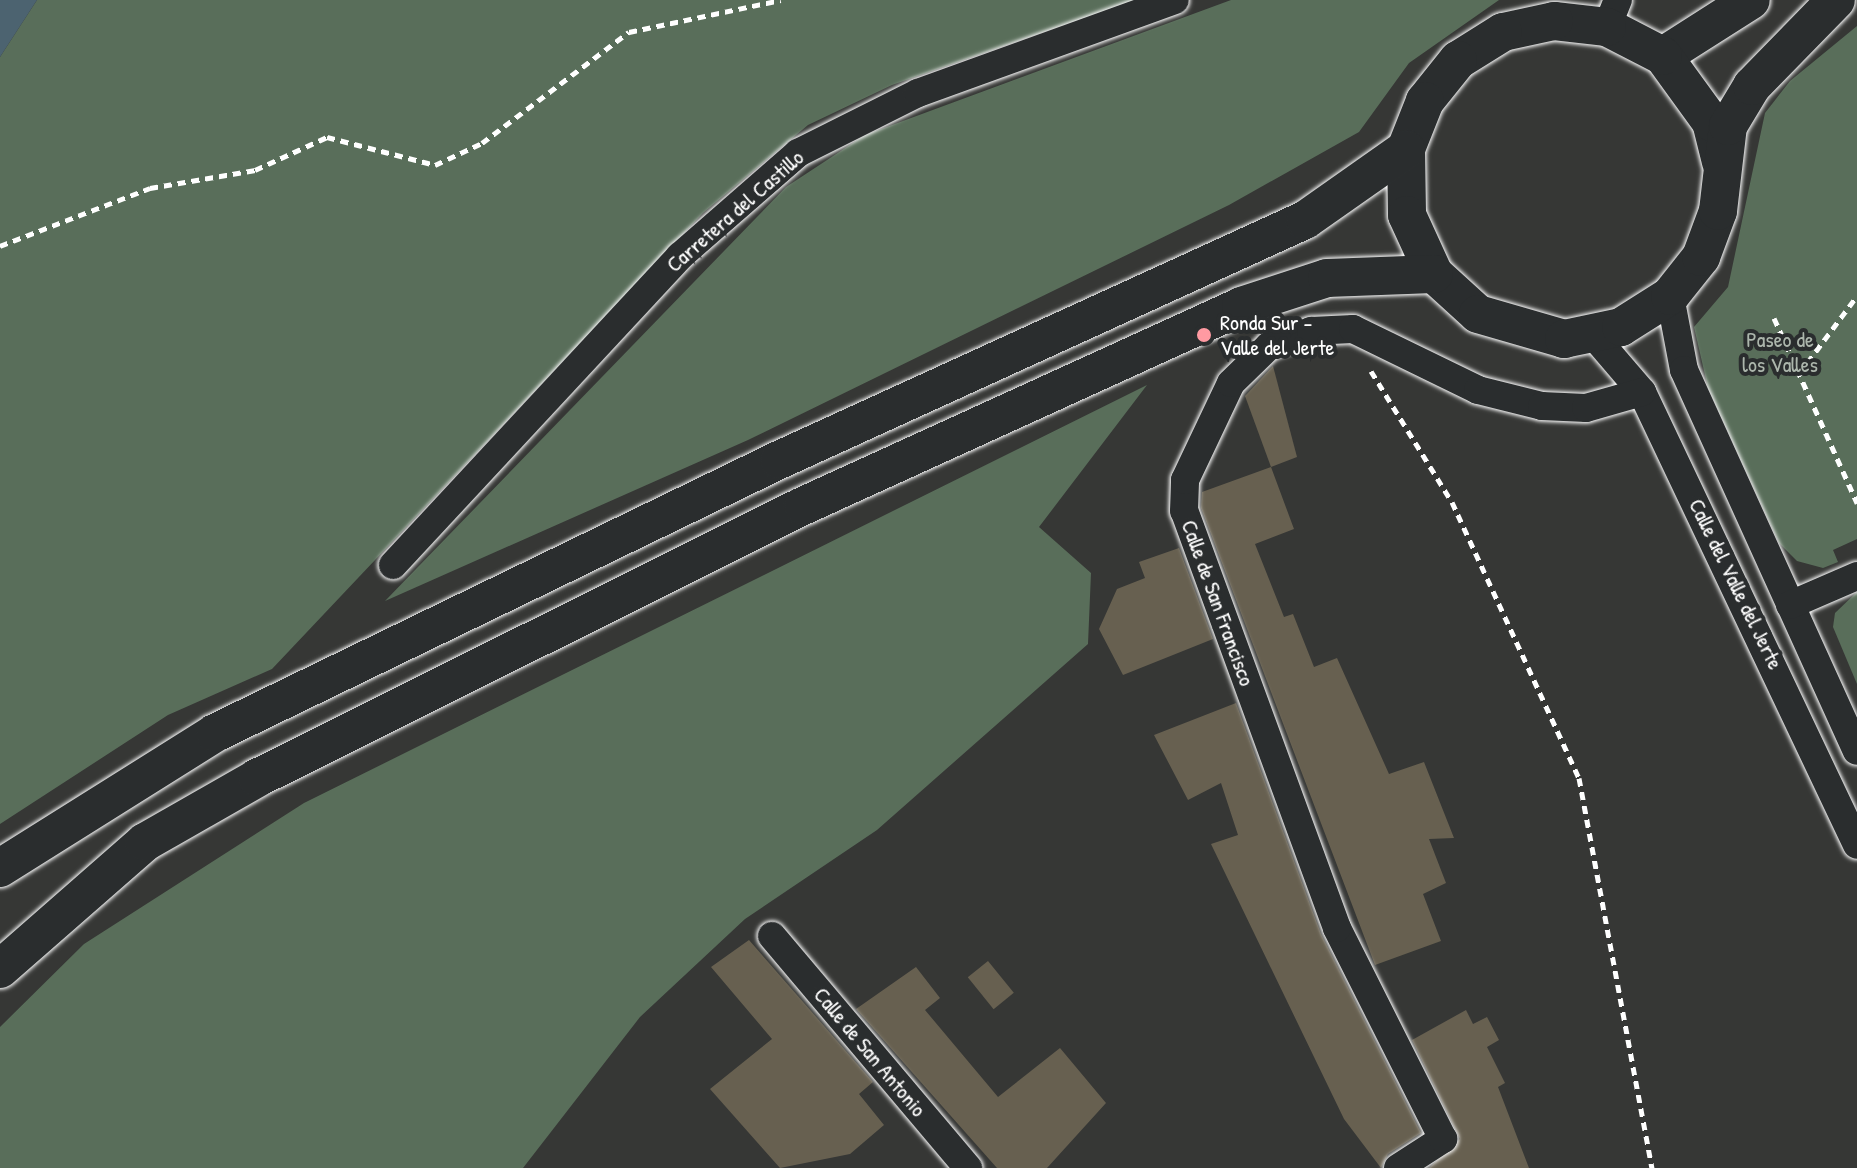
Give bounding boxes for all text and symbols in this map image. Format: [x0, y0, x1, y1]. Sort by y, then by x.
street label: Carretera del Castillo [661, 144, 809, 278]
place label: Ronda Sur - Valle del Jerte [1220, 309, 1334, 360]
marker: Ronda Sur - Valle del Jerte [1195, 326, 1213, 344]
park label: Paseo de los Valles [1742, 326, 1818, 378]
street label: Calle del Valle del Jerte [1683, 494, 1789, 674]
street label: Calle de San Francisco [1176, 516, 1260, 690]
street label: Calle de San Antonio [808, 982, 932, 1122]

